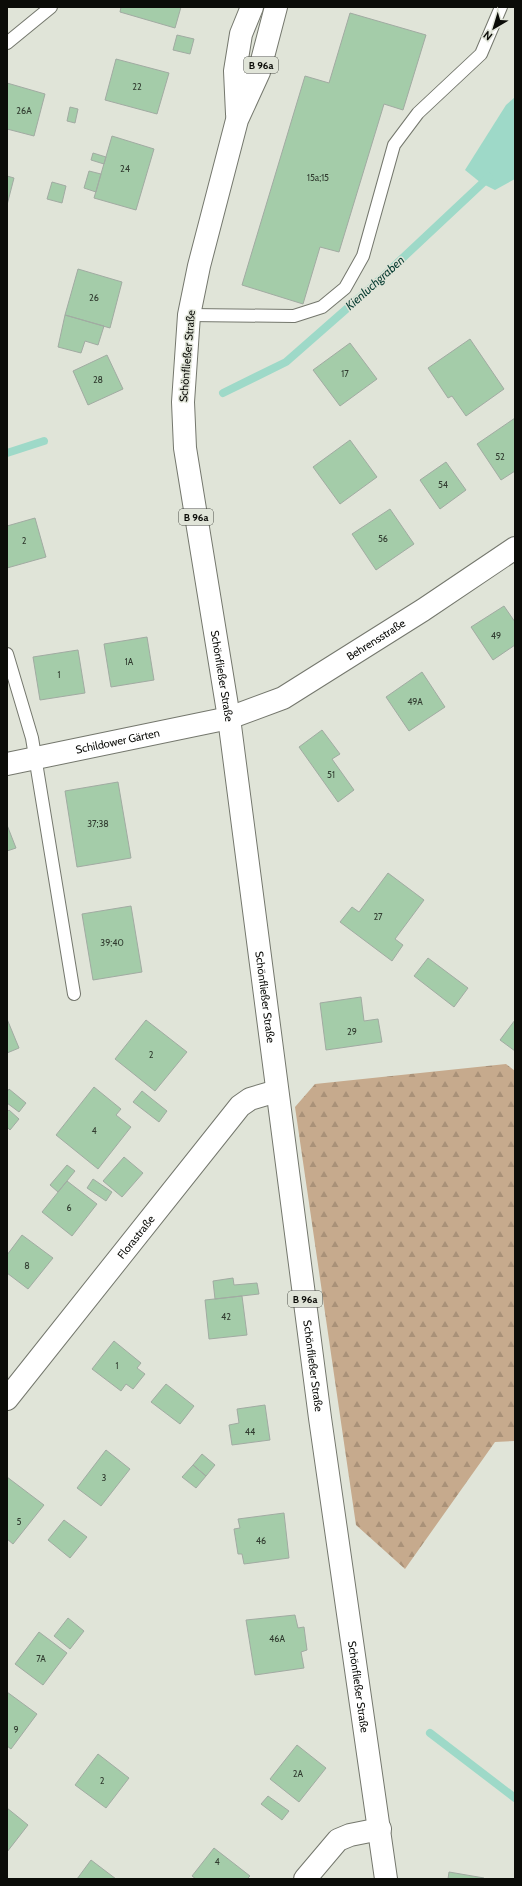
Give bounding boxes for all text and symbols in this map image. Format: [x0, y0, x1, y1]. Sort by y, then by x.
north arrow [474, 8, 514, 48]
text: N [480, 28, 495, 44]
road number: B 96a [244, 57, 278, 73]
house number: 22 [132, 81, 142, 92]
house number: 26A [16, 105, 32, 116]
house number: 24 [120, 163, 130, 174]
house number: 15a;15 [307, 172, 329, 183]
water label: Kienluchgraben [342, 252, 407, 313]
house number: 26 [89, 292, 99, 303]
street label: Schönfließer Straße [176, 309, 198, 403]
house number: 17 [341, 368, 349, 379]
house number: 28 [93, 374, 103, 385]
house number: 52 [495, 451, 505, 462]
house number: 54 [438, 479, 448, 490]
road number: B 96a [179, 509, 213, 525]
house number: 56 [378, 533, 388, 544]
house number: 2 [22, 535, 27, 546]
street label: Behrensstraße [344, 616, 408, 663]
street label: Schönfließer Straße [208, 629, 236, 723]
house number: 49 [491, 630, 501, 641]
house number: 1A [125, 656, 134, 667]
house number: 1 [58, 669, 61, 680]
house number: 49A [407, 696, 423, 707]
street label: Schildower Gärten [74, 726, 161, 757]
house number: 51 [327, 769, 335, 780]
house number: 37;38 [87, 818, 109, 829]
house number: 27 [373, 911, 383, 922]
house number: 39;40 [100, 937, 124, 948]
street label: Schönfließer Straße [252, 950, 278, 1044]
house number: 29 [347, 1026, 357, 1037]
house number: 2 [149, 1049, 154, 1060]
house number: 4 [91, 1125, 97, 1136]
house number: 6 [66, 1202, 72, 1213]
street label: Florastraße [114, 1212, 158, 1262]
house number: 8 [24, 1260, 30, 1271]
road number: B 96a [288, 1291, 322, 1307]
house number: 42 [221, 1311, 231, 1322]
street label: Schönfließer Straße [300, 1319, 326, 1413]
house number: 1 [116, 1360, 119, 1371]
house number: 44 [245, 1426, 255, 1437]
house number: 3 [102, 1472, 107, 1483]
house number: 5 [17, 1516, 22, 1527]
house number: 46 [256, 1535, 266, 1546]
house number: 46A [269, 1633, 285, 1644]
street label: Schönfließer Straße [345, 1640, 372, 1734]
house number: 7A [36, 1653, 46, 1664]
house number: 9 [13, 1724, 19, 1735]
house number: 2A [293, 1768, 304, 1779]
house number: 2 [100, 1775, 105, 1786]
house number: 4 [214, 1856, 220, 1867]

